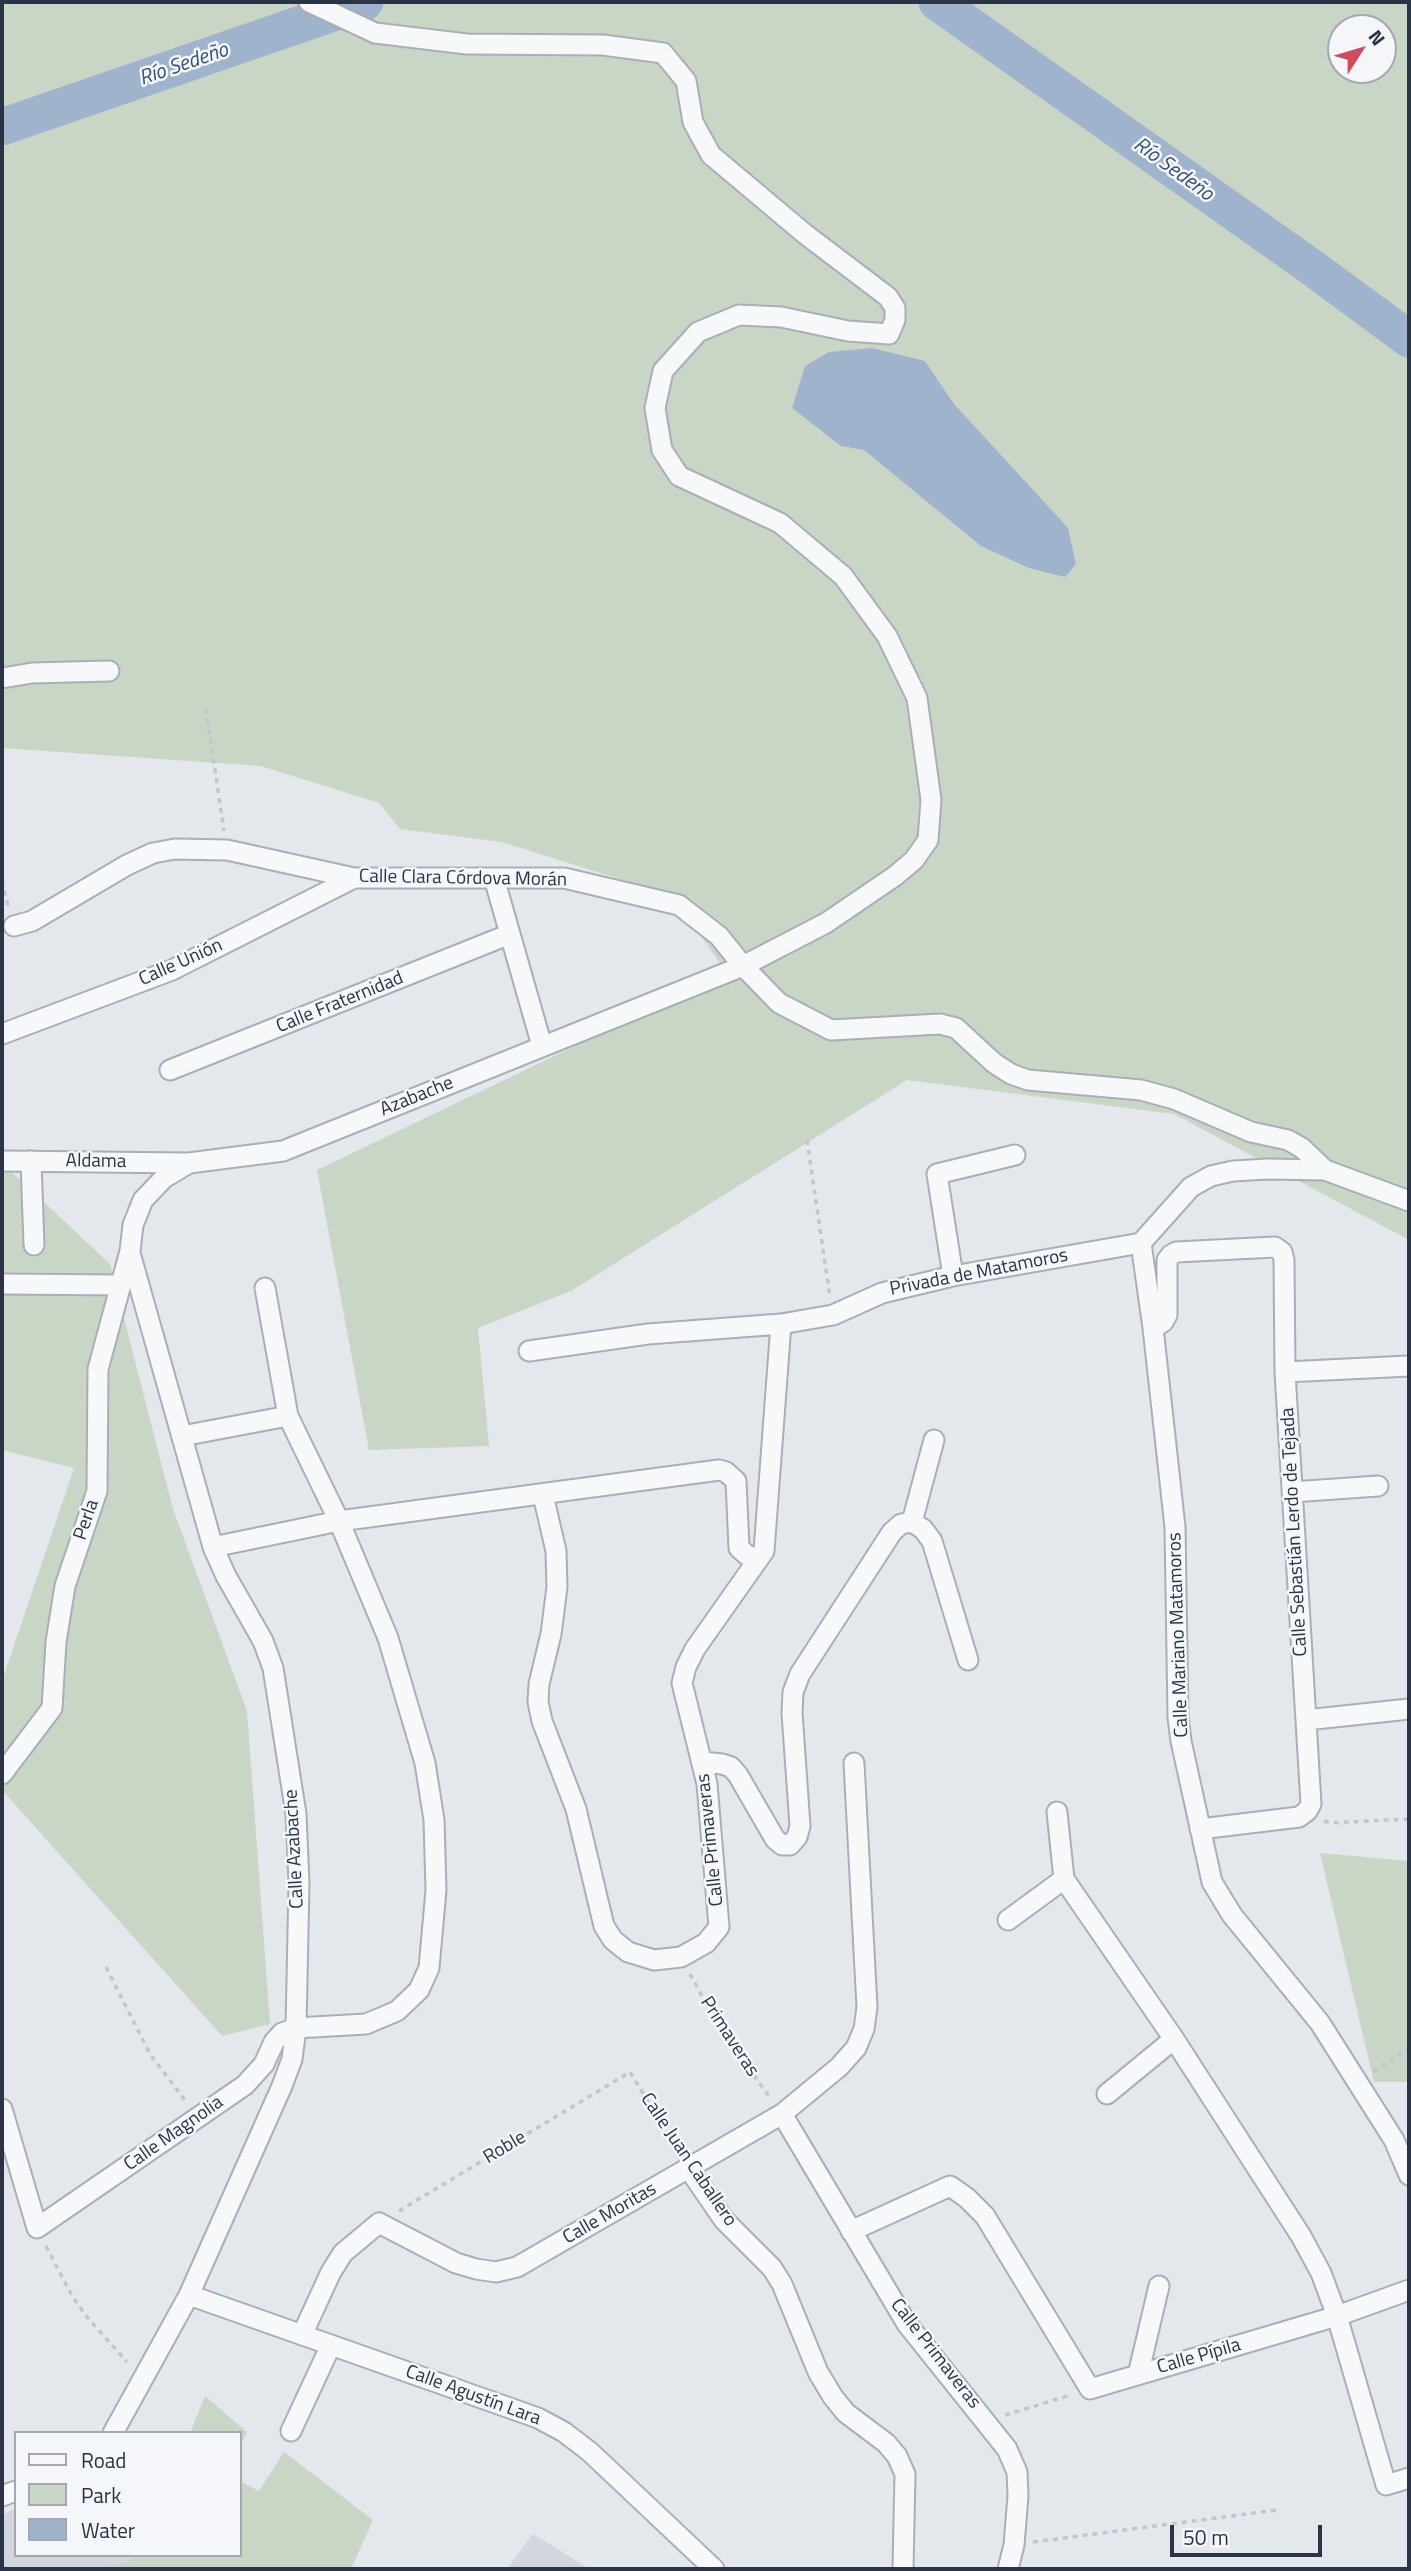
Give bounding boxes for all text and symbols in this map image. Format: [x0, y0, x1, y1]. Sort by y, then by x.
north arrow [1327, 14, 1397, 84]
text: N [1362, 23, 1393, 51]
water label: Río Sedeño [136, 38, 232, 92]
water label: Río Sedeño [1128, 133, 1218, 207]
street label: Calle Clara Córdova Morán [359, 866, 567, 892]
street label: Calle Unión [136, 934, 226, 992]
street label: Calle Fraternidad [273, 967, 407, 1039]
street label: Azabache [377, 1072, 457, 1122]
street label: Aldama [65, 1150, 127, 1174]
street label: Privada de Matamoros [888, 1245, 1070, 1301]
street label: Calle Sebastián Lerdo de Tejada [1277, 1407, 1313, 1657]
street label: Perla [70, 1497, 104, 1543]
street label: Calle Mariano Matamoros [1164, 1532, 1194, 1738]
street label: Calle Primaveras [693, 1773, 729, 1907]
street label: Calle Azabache [280, 1789, 310, 1909]
street label: Primaveras [695, 1993, 763, 2081]
street label: Calle Juan Caballero [635, 2089, 741, 2231]
street label: Calle Magnolia [120, 2091, 228, 2177]
street label: Roble [480, 2127, 530, 2169]
street label: Calle Moritas [559, 2178, 661, 2250]
street label: Calle Primaveras [885, 2294, 985, 2414]
street label: Calle Pípila [1155, 2334, 1243, 2380]
street label: Calle Agustín Lara [402, 2361, 544, 2431]
legend [14, 2431, 242, 2557]
text: Road [81, 2444, 126, 2476]
text: Park [81, 2479, 121, 2511]
scale bar [1173, 2512, 1325, 2556]
text: Water [81, 2514, 135, 2546]
text: 50 m [1183, 2521, 1229, 2553]

